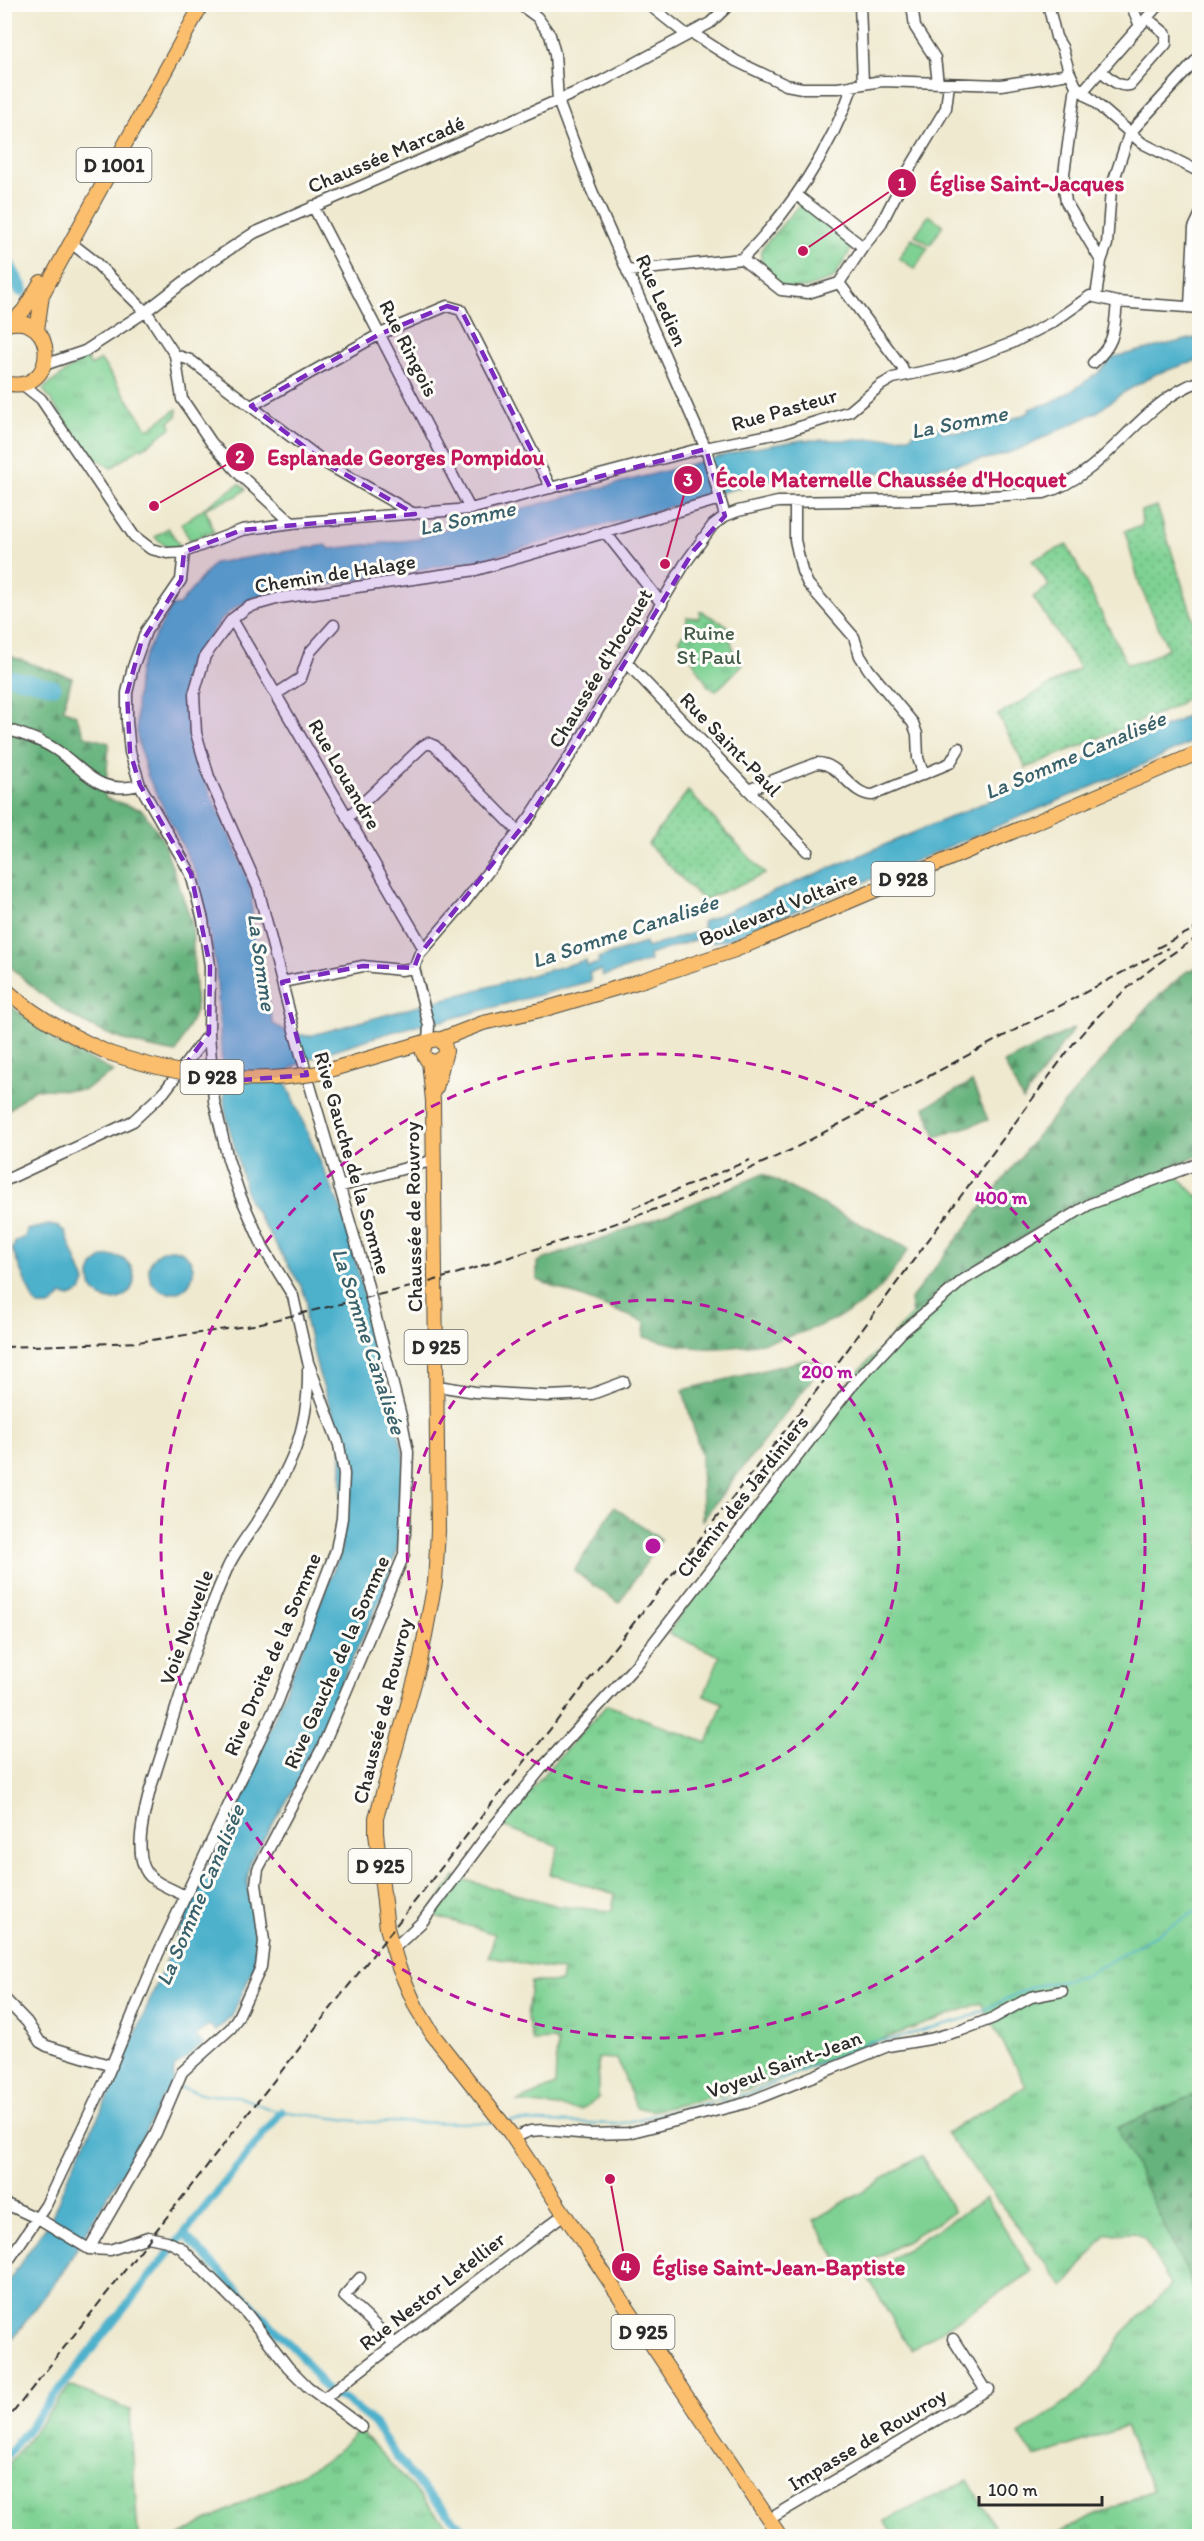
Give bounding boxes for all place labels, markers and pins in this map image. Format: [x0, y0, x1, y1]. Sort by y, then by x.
callout: Église Saint-Jacques [887, 163, 1136, 203]
callout: Esplanade Georges Pompidou [225, 437, 556, 477]
callout: École Maternelle Chaussée d'Hocquet [673, 460, 1079, 500]
centre of rings [643, 1536, 663, 1556]
callout: Église Saint-Jean-Baptiste [611, 2247, 917, 2287]

